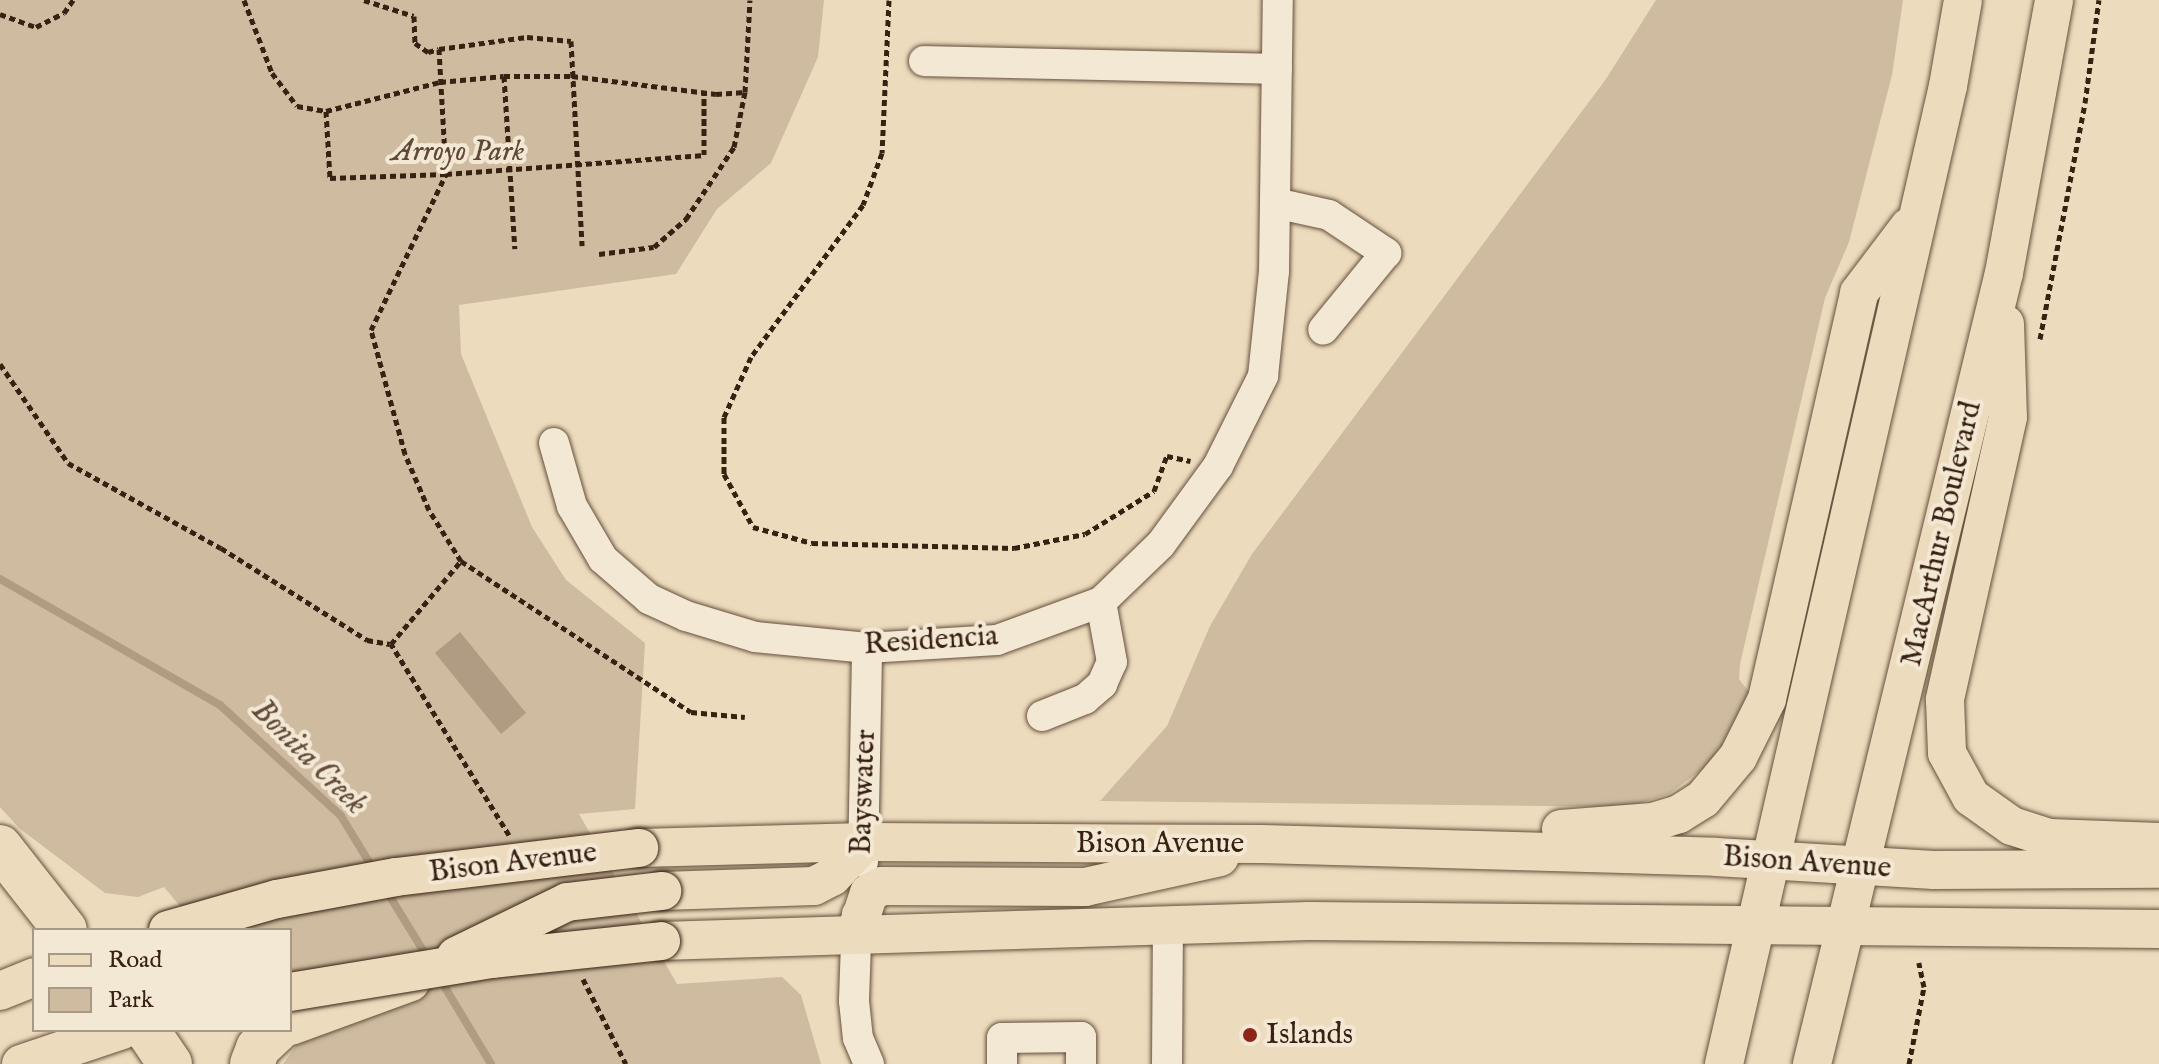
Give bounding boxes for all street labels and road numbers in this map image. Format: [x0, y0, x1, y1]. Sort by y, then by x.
street label: MacArthur Boulevard [1894, 398, 1990, 670]
street label: Residencia [863, 618, 999, 664]
street label: Bayswater [844, 729, 884, 855]
street label: Bison Avenue [1076, 826, 1244, 862]
street label: Bison Avenue [427, 835, 599, 891]
street label: Bison Avenue [1722, 839, 1892, 887]

